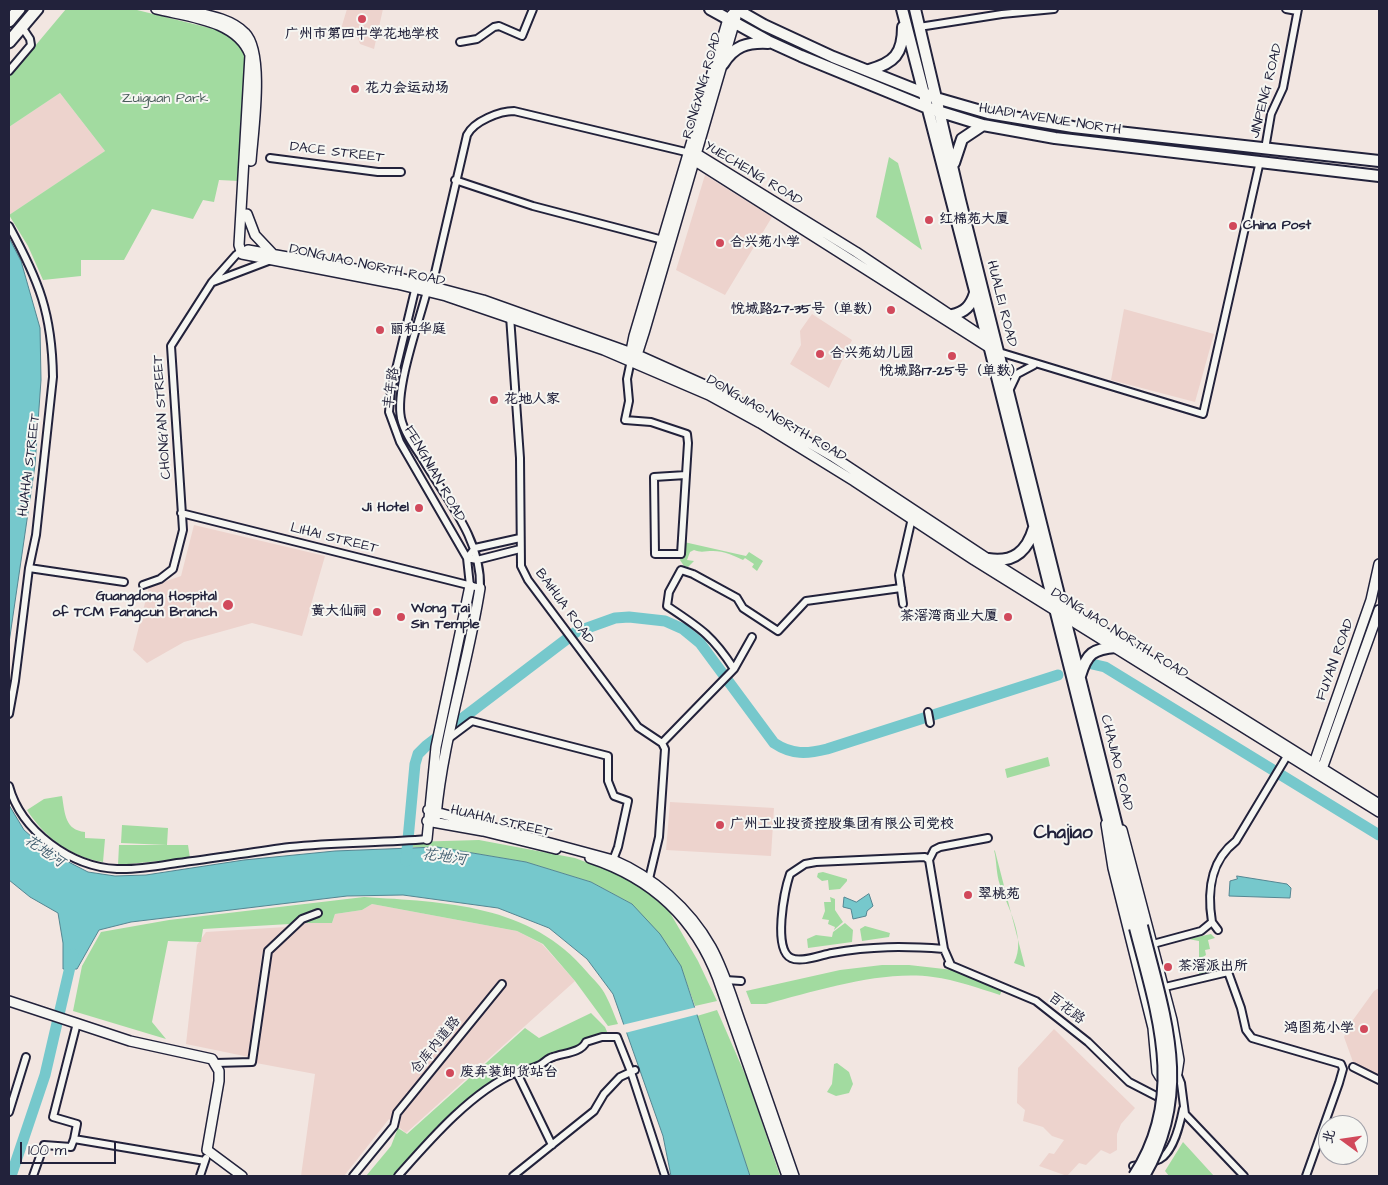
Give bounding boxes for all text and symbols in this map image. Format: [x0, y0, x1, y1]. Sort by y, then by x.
marker: 广州市第四中学花地学校 [356, 13, 368, 25]
place label: 广州市第四中学花地学校 [285, 27, 439, 43]
street label: RONGXING ROAD [680, 31, 726, 141]
street label: JINPENG ROAD [1247, 42, 1287, 140]
place label: 花力会运动场 [365, 81, 449, 97]
marker: 花力会运动场 [349, 83, 361, 95]
park label: Zuiguan Park [122, 91, 208, 107]
street label: HUADI AVENUE NORTH [978, 100, 1122, 140]
street label: YUECHENG ROAD [701, 138, 805, 210]
street label: DACE STREET [289, 139, 385, 167]
place label: 红棉苑大厦 [939, 212, 1009, 228]
marker: 红棉苑大厦 [923, 214, 935, 226]
place label: China Post [1243, 218, 1311, 234]
marker: China Post [1227, 220, 1239, 232]
place label: 合兴苑小学 [730, 235, 800, 251]
marker: 合兴苑小学 [714, 237, 726, 249]
street label: DONGJIAO NORTH ROAD [288, 241, 446, 291]
street label: HUALEI ROAD [982, 259, 1020, 349]
place label: 悦城路27-35号（单数） [731, 302, 881, 318]
marker: 悦城路27-35号（单数） [885, 304, 897, 316]
place label: 丽和华庭 [390, 322, 446, 338]
marker: 丽和华庭 [374, 324, 386, 336]
place label: 合兴苑幼儿园 [830, 346, 914, 362]
marker: 合兴苑幼儿园 [814, 348, 826, 360]
marker: 悦城路17-25号（单数） [946, 350, 958, 362]
street label: CHONG'AN STREET [150, 354, 176, 480]
place label: 悦城路17-25号（单数） [880, 364, 1024, 380]
street label: 丰年路 [381, 366, 403, 410]
street label: DONGJIAO NORTH ROAD [703, 372, 849, 466]
place label: 花地人家 [504, 392, 560, 408]
marker: 花地人家 [488, 394, 500, 406]
street label: HUAHAI STREET [15, 413, 45, 517]
street label: FENGNIAN ROAD [400, 423, 468, 525]
place label: Ji Hotel [362, 500, 409, 516]
marker: Ji Hotel [413, 502, 425, 514]
street label: LIHAI STREET [288, 520, 380, 558]
street label: BAIHUA ROAD [531, 566, 597, 648]
street label: DONGJIAO NORTH ROAD [1047, 585, 1191, 683]
place label: Guangdong Hospital of TCM Fangcun Branch [52, 589, 217, 622]
marker: Guangdong Hospital of TCM Fangcun Branch [221, 598, 235, 612]
place label: Wong Tai Sin Temple [411, 601, 479, 634]
place label: 黄大仙祠 [311, 604, 367, 620]
marker: 黄大仙祠 [371, 606, 383, 618]
place label: 茶滘湾商业大厦 [900, 609, 998, 625]
marker: Wong Tai Sin Temple [395, 611, 407, 623]
marker: 茶滘湾商业大厦 [1002, 611, 1014, 623]
street label: FUYAN ROAD [1313, 617, 1359, 703]
street label: CHAJIAO ROAD [1096, 713, 1136, 813]
street label: HUAHAI STREET [449, 802, 553, 842]
place label: 广州工业投资控股集团有限公司党校 [730, 817, 954, 833]
marker: 广州工业投资控股集团有限公司党校 [714, 819, 726, 831]
district label: Chajiao [1033, 823, 1093, 845]
water label: 花地河 [20, 832, 68, 872]
water label: 花地河 [420, 846, 468, 870]
place label: 翠桃苑 [978, 887, 1020, 903]
marker: 翠桃苑 [962, 889, 974, 901]
place label: 茶滘派出所 [1178, 959, 1248, 975]
marker: 茶滘派出所 [1162, 961, 1174, 973]
street label: 百花路 [1044, 989, 1088, 1029]
street label: 仓库内道路 [407, 1014, 465, 1078]
place label: 鸿图苑小学 [1284, 1021, 1354, 1037]
marker: 鸿图苑小学 [1358, 1023, 1370, 1035]
place label: 废弃装卸货站台 [460, 1065, 558, 1081]
marker: 废弃装卸货站台 [444, 1067, 456, 1079]
north arrow [1318, 1115, 1368, 1165]
text: 北 [1318, 1127, 1341, 1146]
scale bar [22, 1132, 119, 1164]
text: 100 m [28, 1140, 67, 1161]

